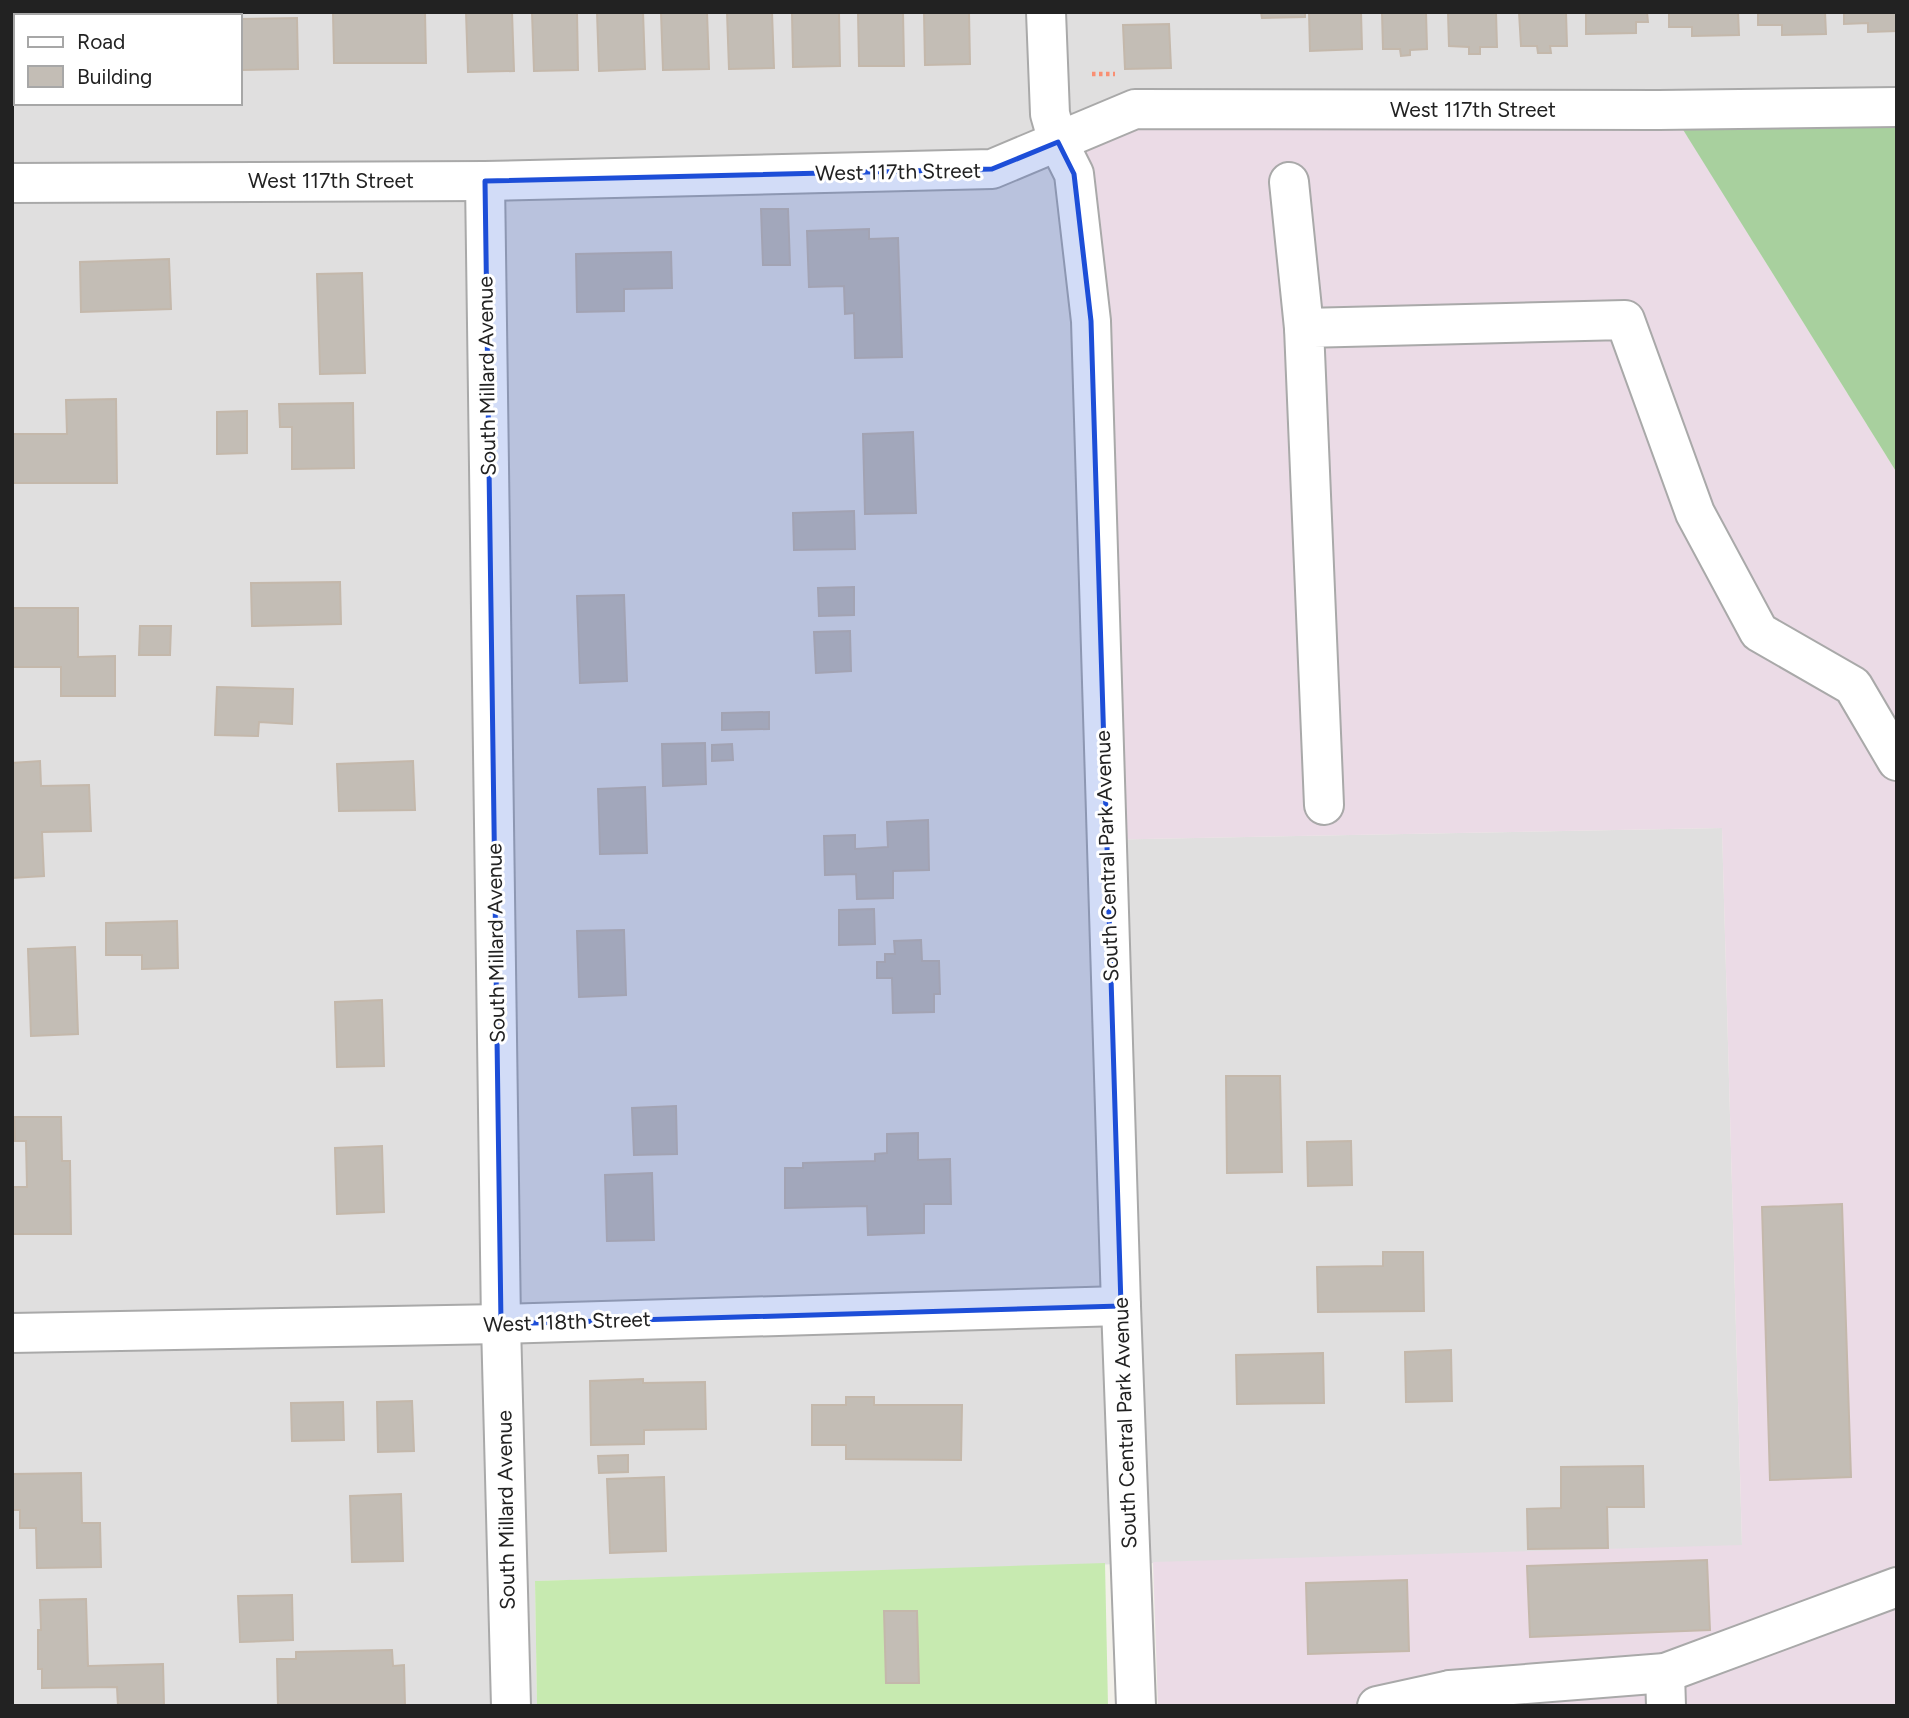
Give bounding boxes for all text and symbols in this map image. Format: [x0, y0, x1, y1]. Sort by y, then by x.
legend [14, 14, 242, 105]
text: Road [77, 29, 125, 54]
text: Building [77, 64, 152, 89]
street label: West 117th Street [1390, 97, 1556, 122]
street label: West 117th Street [815, 158, 981, 185]
street label: West 117th Street [248, 168, 414, 193]
street label: South Millard Avenue [472, 276, 501, 476]
street label: South Central Park Avenue [1090, 730, 1123, 982]
street label: South Millard Avenue [481, 843, 510, 1043]
street label: South Central Park Avenue [1108, 1297, 1141, 1549]
street label: West 118th Street [483, 1306, 651, 1337]
street label: South Millard Avenue [491, 1410, 520, 1610]

